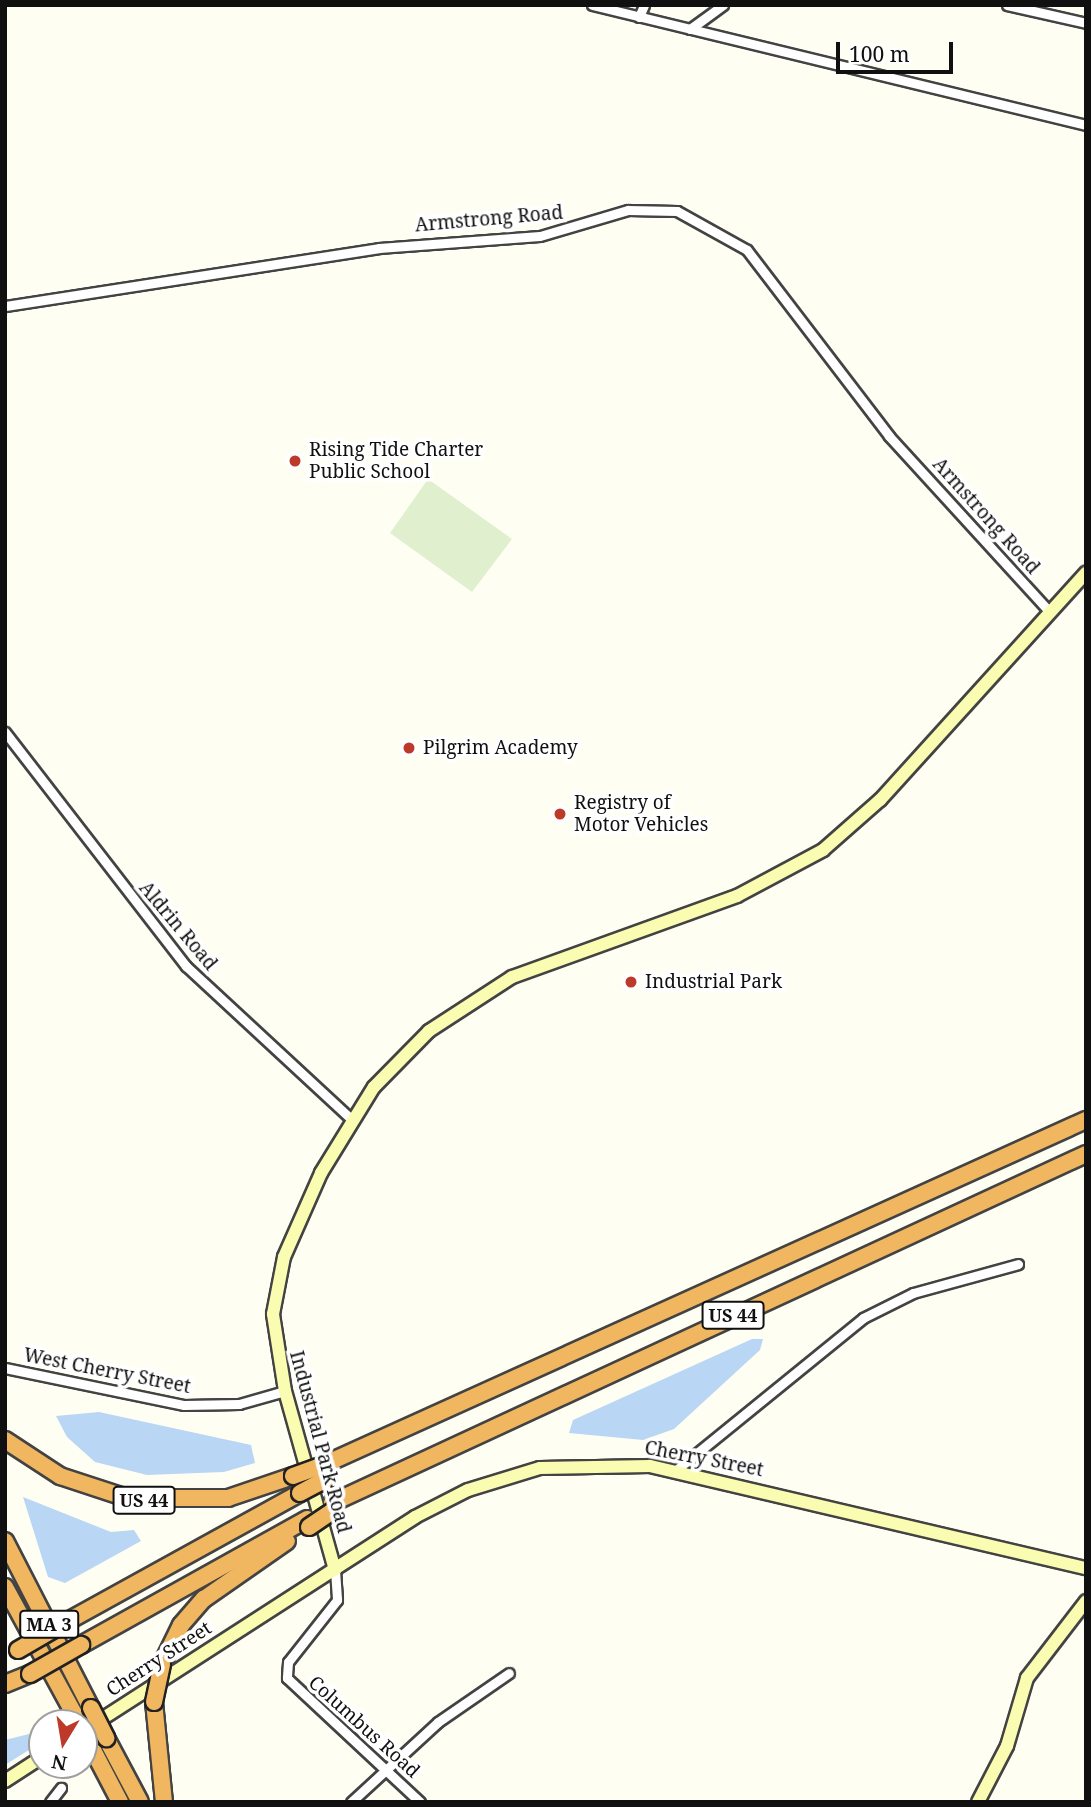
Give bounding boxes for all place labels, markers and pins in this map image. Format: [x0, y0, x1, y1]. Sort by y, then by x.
place label: Rising Tide Charter Public School [309, 439, 483, 483]
marker: Rising Tide Charter Public School [287, 453, 303, 469]
place label: Pilgrim Academy [423, 737, 578, 759]
marker: Pilgrim Academy [401, 740, 417, 756]
place label: Registry of Motor Vehicles [574, 792, 708, 836]
marker: Registry of Motor Vehicles [552, 806, 568, 822]
place label: Industrial Park [645, 971, 782, 993]
marker: Industrial Park [623, 974, 639, 990]

